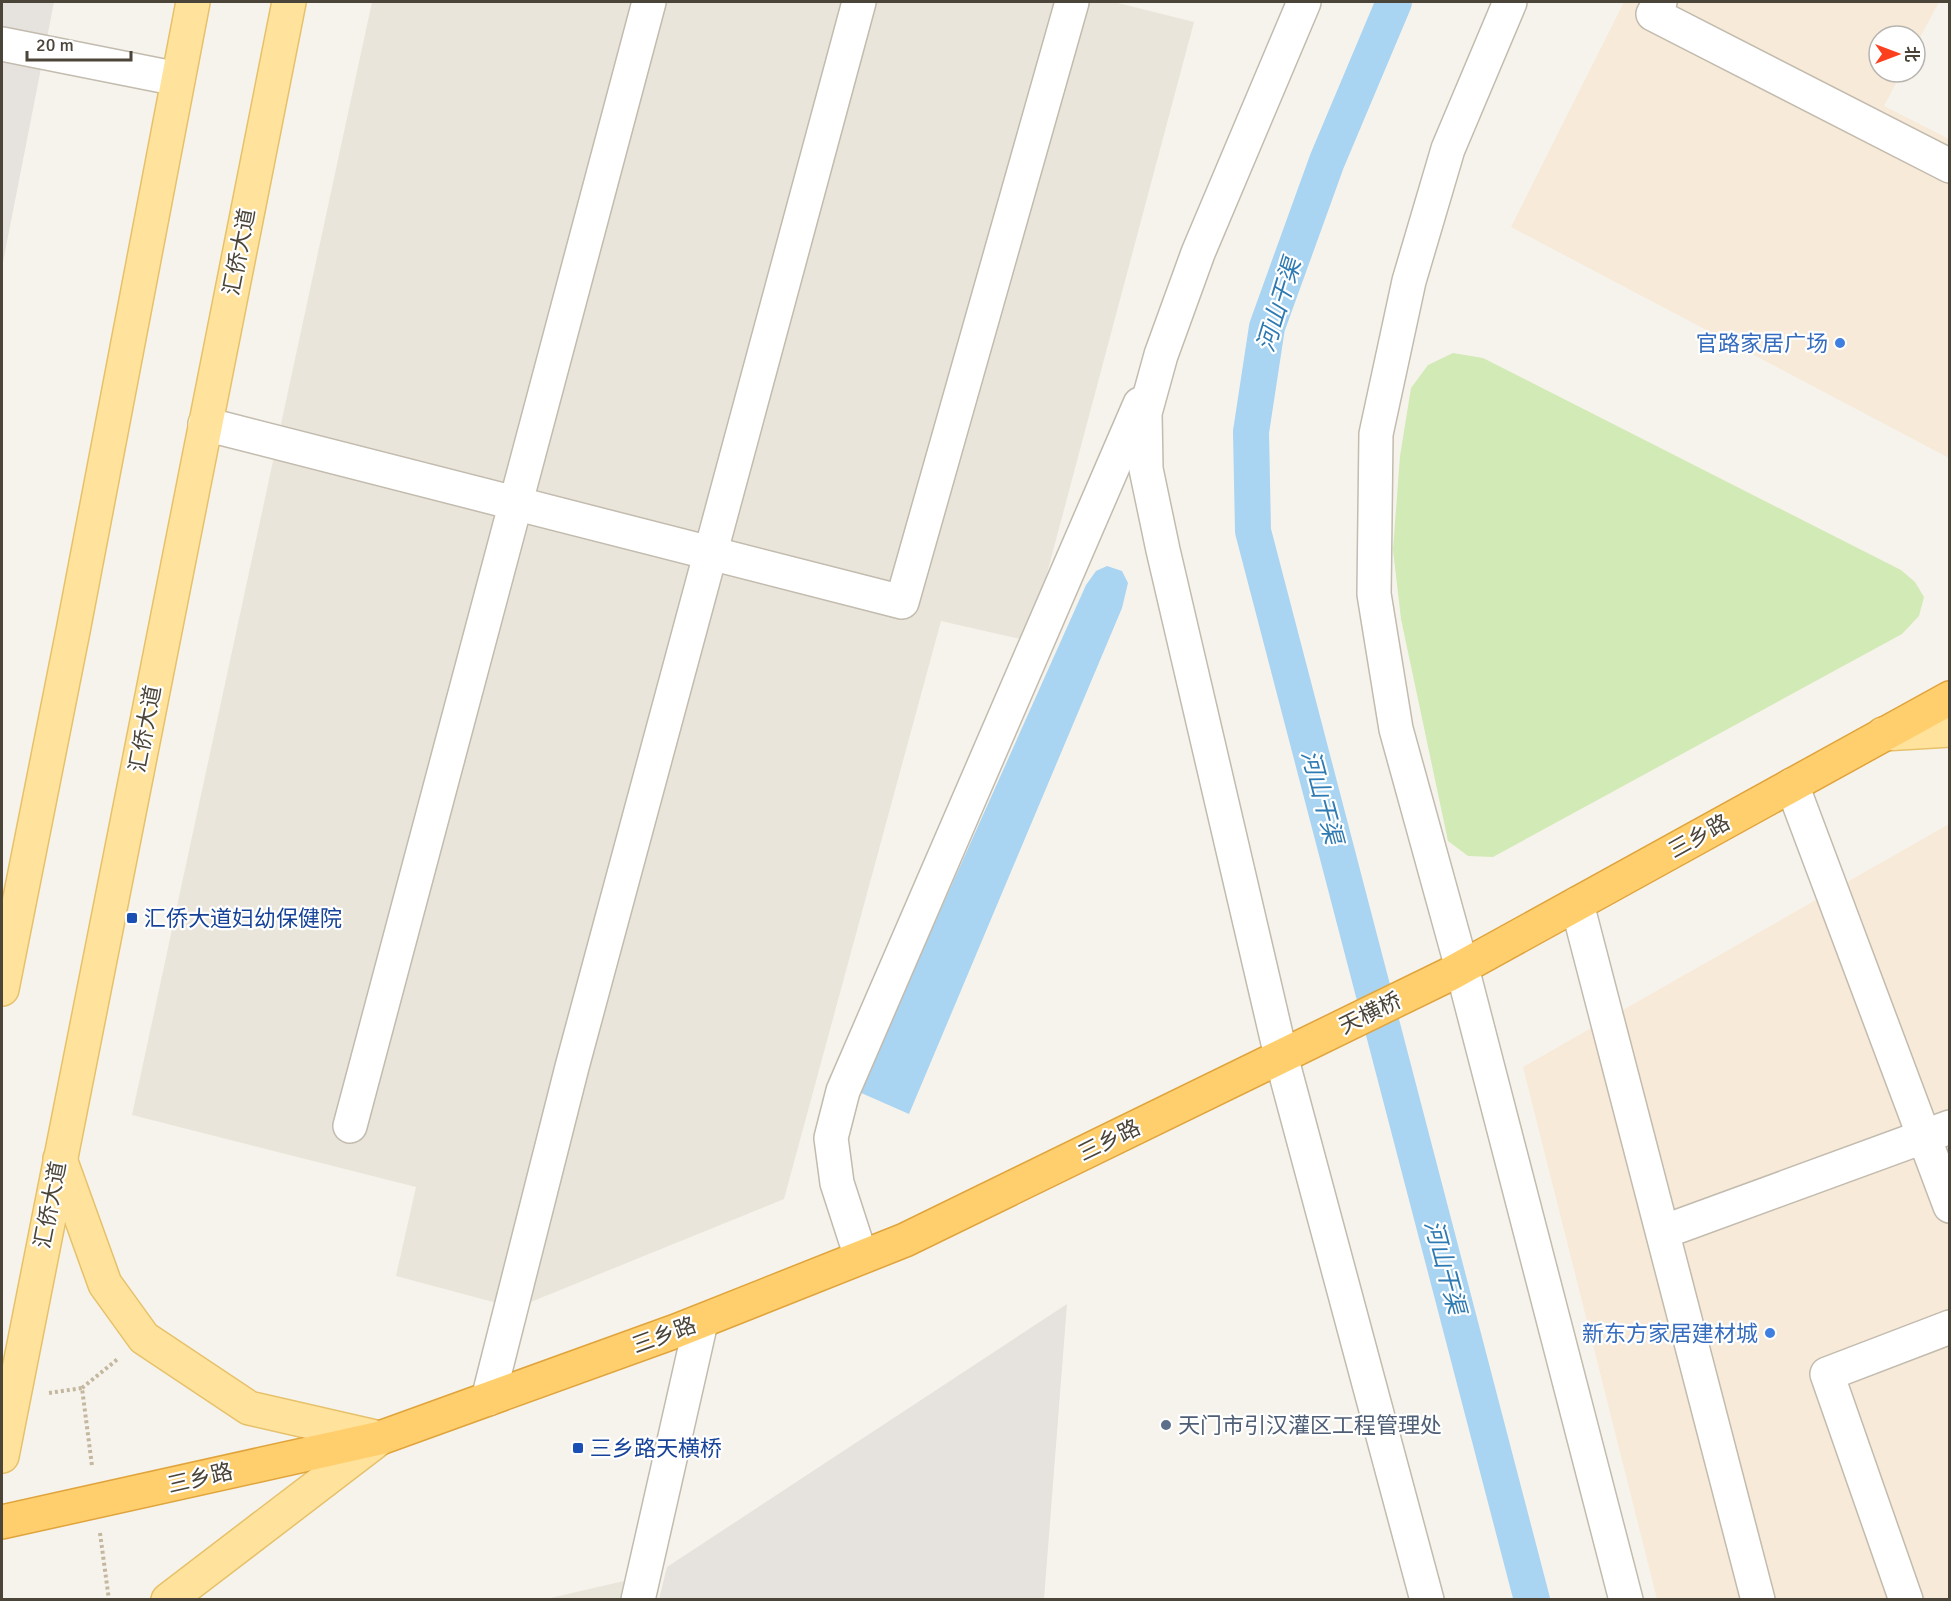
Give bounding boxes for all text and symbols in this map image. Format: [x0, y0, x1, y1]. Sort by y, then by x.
scale bar [27, 24, 130, 62]
north arrow [1867, 24, 1927, 84]
text: 20 m [36, 34, 74, 56]
text: 北 [1901, 46, 1921, 62]
street label: 汇侨大道 [217, 206, 261, 298]
water label: 河山干渠 [1251, 252, 1308, 355]
place label: 官路家居广场 [1696, 330, 1828, 357]
marker: 官路家居广场 [1833, 336, 1847, 350]
street label: 汇侨大道 [123, 683, 167, 775]
water label: 河山干渠 [1295, 747, 1350, 850]
street label: 三乡路 [1664, 808, 1734, 864]
place label: 汇侨大道妇幼保健院 [144, 905, 342, 932]
marker: 汇侨大道妇幼保健院 [125, 911, 139, 925]
street label: 天横桥 [1334, 986, 1406, 1040]
street label: 三乡路 [1073, 1113, 1145, 1167]
street label: 汇侨大道 [28, 1159, 72, 1251]
water label: 河山干渠 [1418, 1217, 1473, 1320]
street label: 三乡路 [628, 1311, 700, 1359]
place label: 新东方家居建材城 [1582, 1320, 1758, 1347]
marker: 新东方家居建材城 [1763, 1326, 1777, 1340]
place label: 天门市引汉灌区工程管理处 [1178, 1412, 1442, 1439]
marker: 天门市引汉灌区工程管理处 [1159, 1418, 1173, 1432]
place label: 三乡路天横桥 [590, 1435, 722, 1462]
marker: 三乡路天横桥 [571, 1441, 585, 1455]
street label: 三乡路 [165, 1457, 235, 1499]

